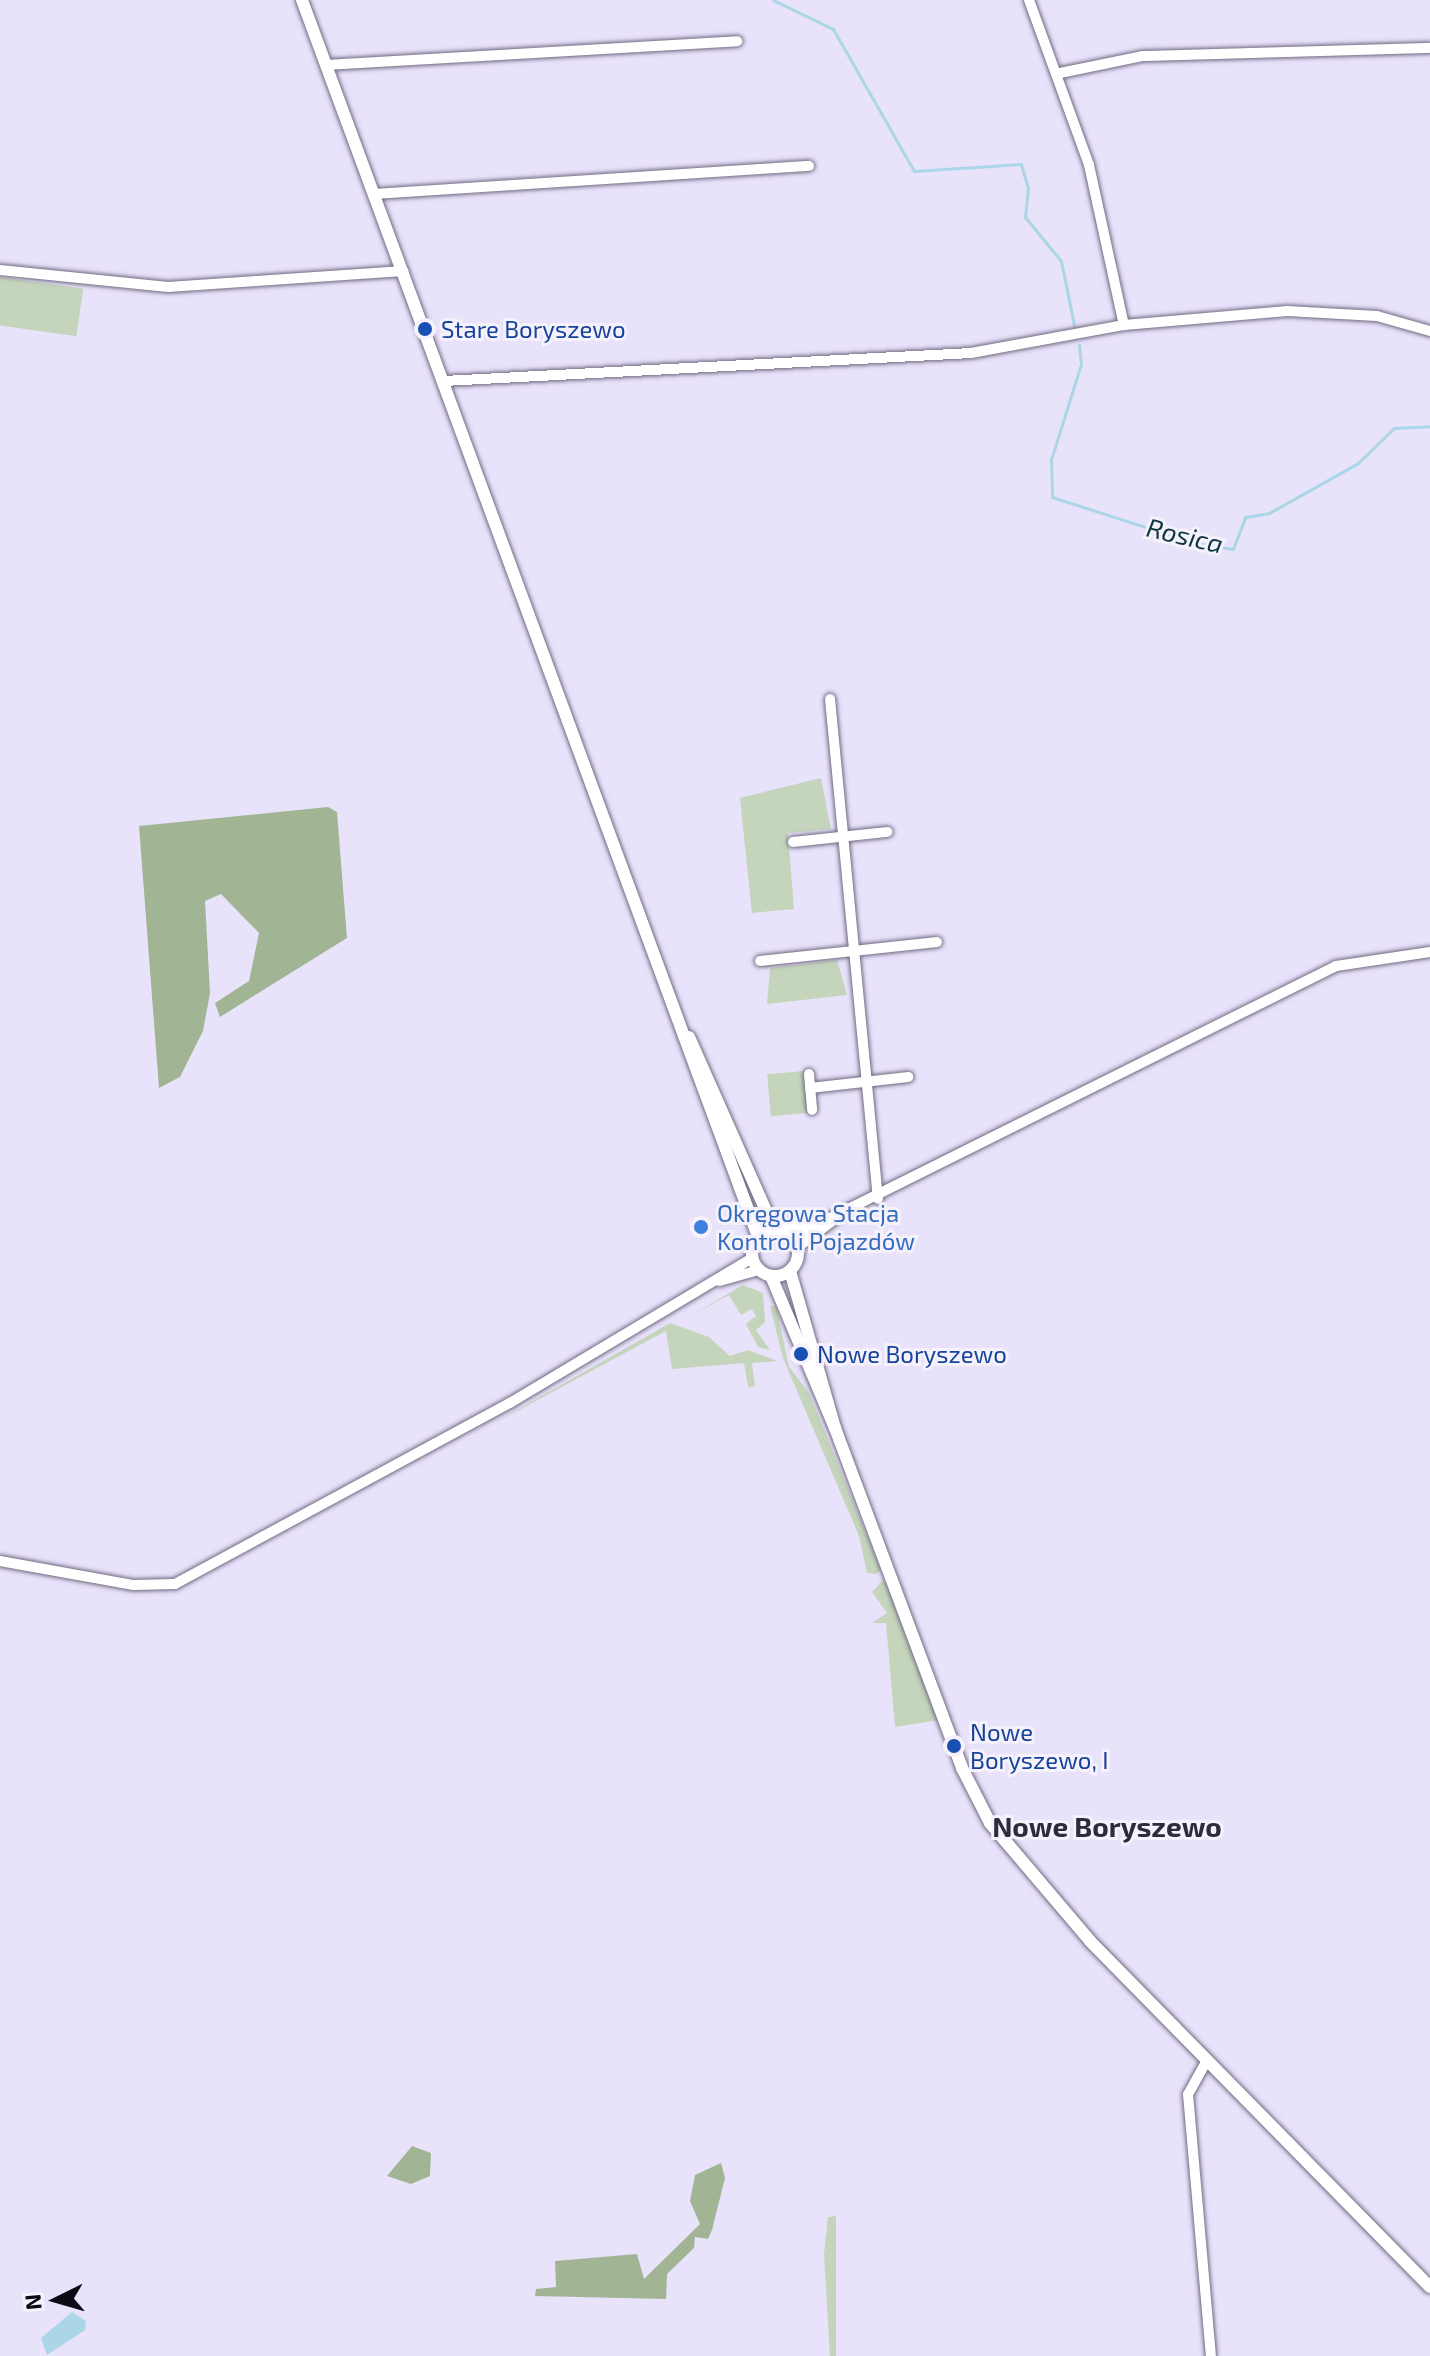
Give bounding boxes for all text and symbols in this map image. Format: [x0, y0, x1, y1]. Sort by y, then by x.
place label: Stare Boryszewo [441, 315, 626, 343]
marker: Stare Boryszewo [416, 320, 434, 338]
water label: Rosica [1144, 511, 1226, 559]
place label: Okręgowa Stacja Kontroli Pojazdów [717, 1199, 915, 1255]
marker: Okręgowa Stacja Kontroli Pojazdów [692, 1218, 710, 1236]
place label: Nowe Boryszewo [817, 1340, 1007, 1368]
marker: Nowe Boryszewo [792, 1345, 810, 1363]
place label: Nowe Boryszewo, I [970, 1718, 1109, 1774]
marker: Nowe Boryszewo, I [945, 1737, 963, 1755]
district label: Nowe Boryszewo [992, 1809, 1222, 1843]
north arrow [16, 2260, 96, 2340]
text: N [18, 2293, 46, 2311]

